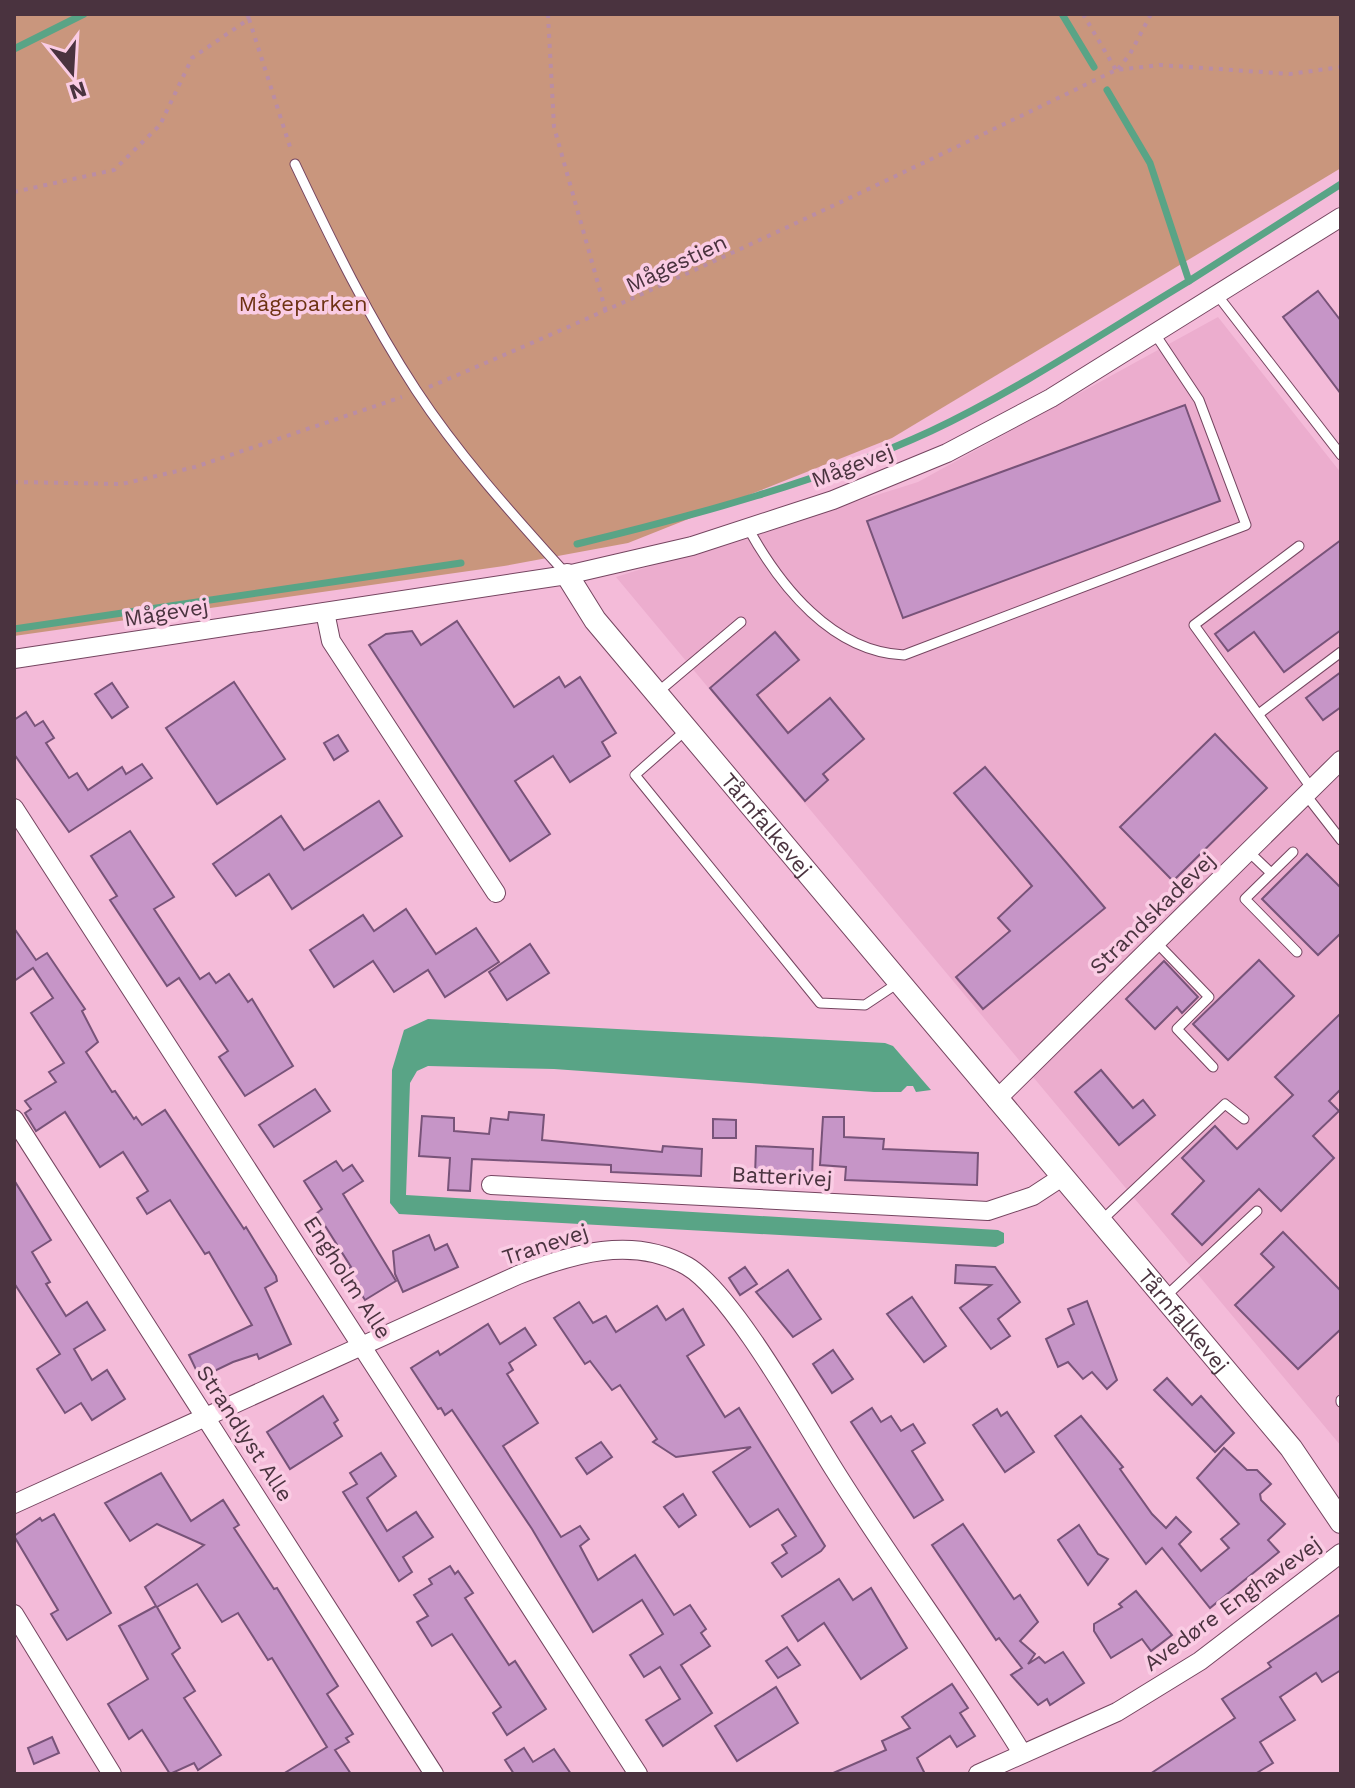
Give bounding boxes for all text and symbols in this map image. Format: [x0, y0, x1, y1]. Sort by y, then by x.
north arrow [32, 32, 112, 112]
text: N [66, 76, 90, 105]
street label: Mågestien [622, 229, 731, 298]
park label: Mågeparken [238, 291, 368, 316]
street label: Mågevej [808, 439, 896, 492]
street label: Mågevej [122, 593, 210, 632]
street label: Tårnfalkevej [716, 768, 817, 882]
street label: Strandskadevej [1085, 847, 1220, 979]
street label: Batterivej [731, 1161, 833, 1192]
street label: Engholm Alle [299, 1211, 397, 1343]
street label: Tranevej [499, 1219, 591, 1270]
street label: Tårnfalkevej [1133, 1264, 1234, 1378]
street label: Strandlyst Alle [191, 1361, 298, 1506]
street label: Avedøre Enghavevej [1139, 1531, 1326, 1676]

